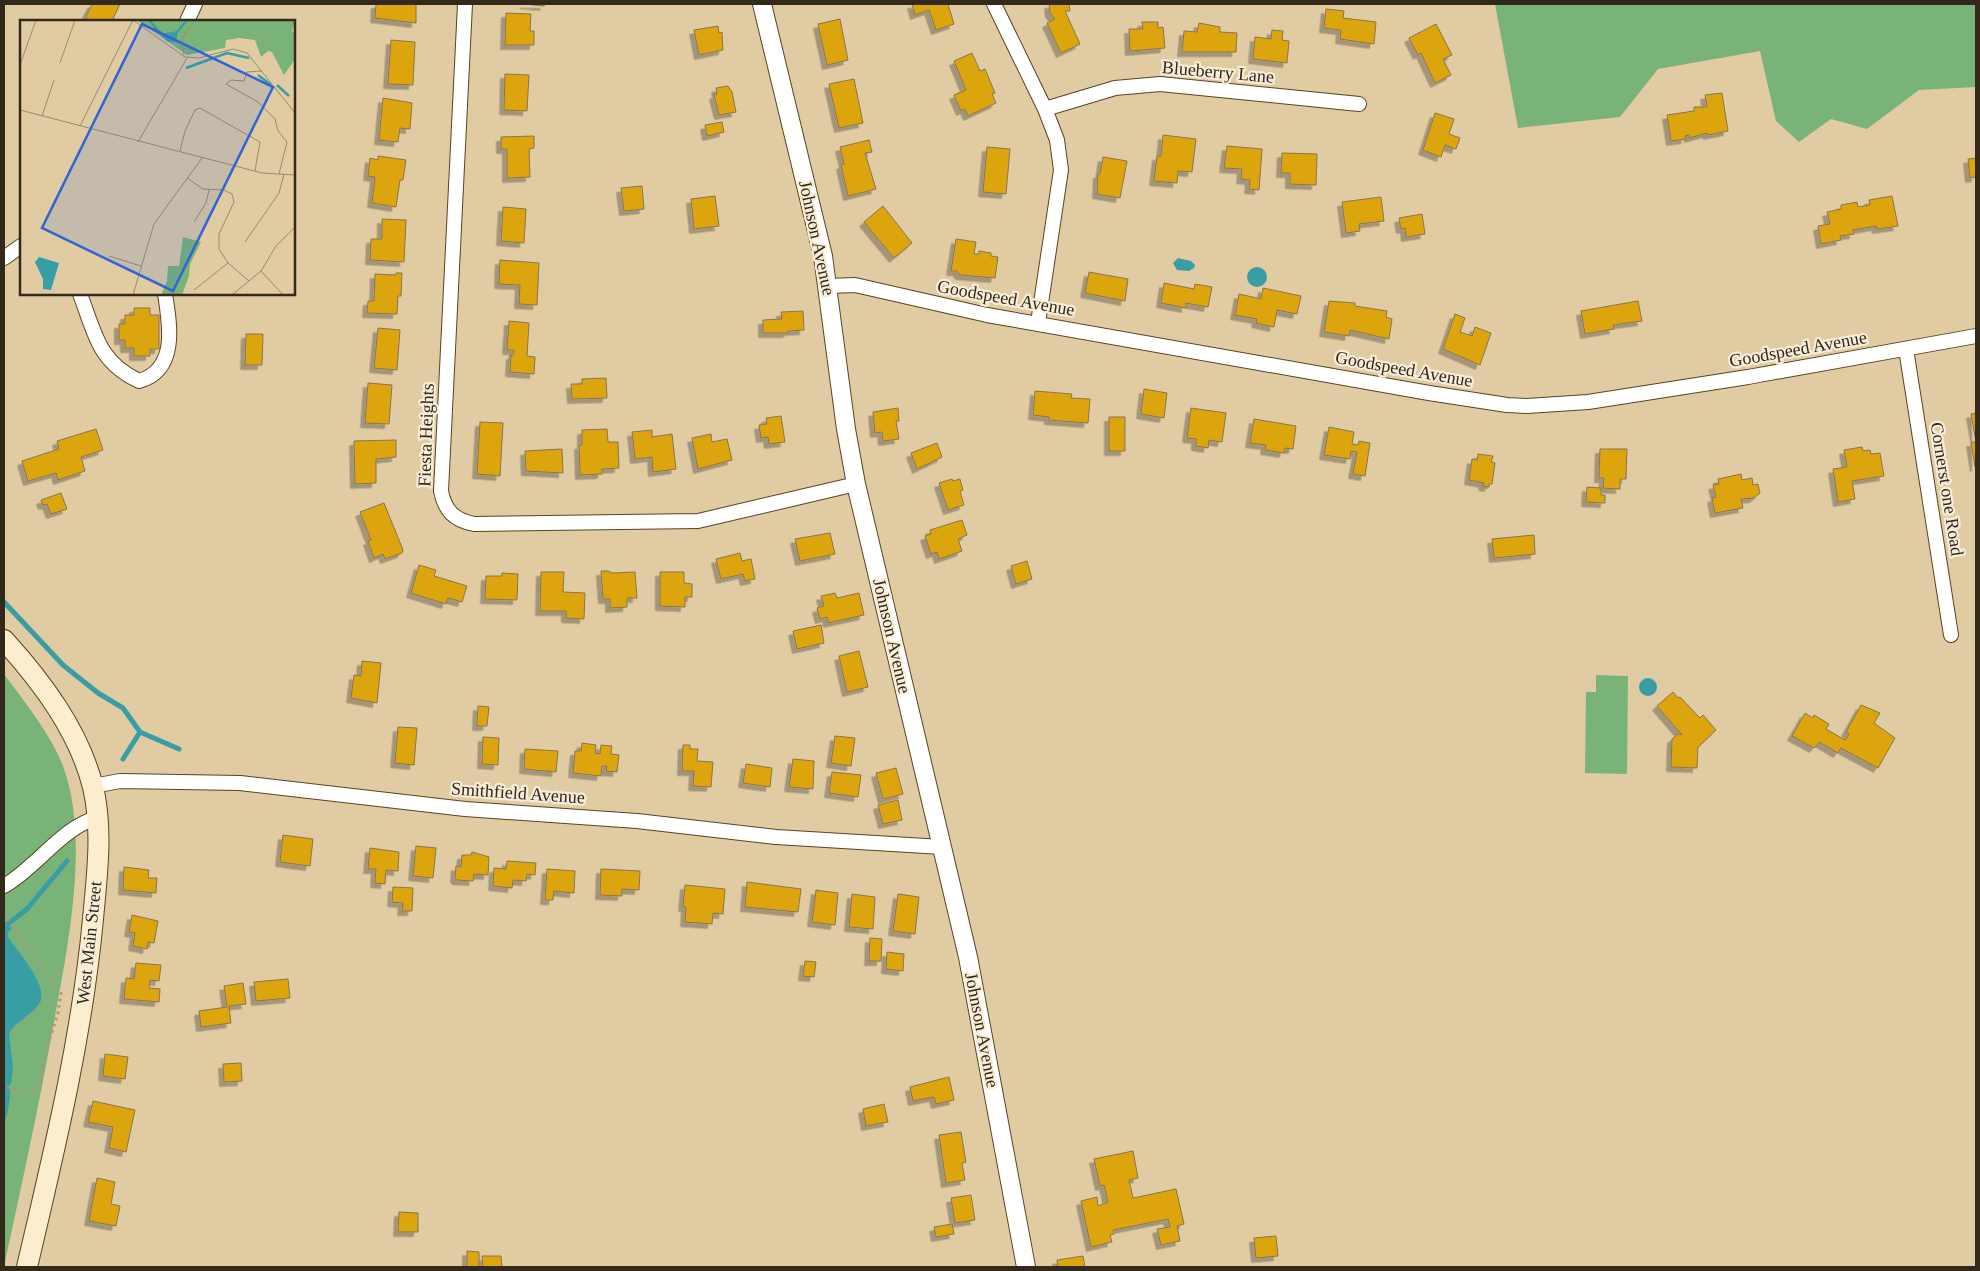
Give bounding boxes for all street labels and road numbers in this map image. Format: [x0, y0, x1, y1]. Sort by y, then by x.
street label: Blueberry Lane [1161, 57, 1275, 87]
street label: Johnson Avenue [795, 179, 839, 297]
street label: Goodspeed Avenue [936, 276, 1076, 320]
street label: Goodspeed Avenue [1728, 327, 1868, 371]
street label: Goodspeed Avenue [1334, 347, 1474, 391]
street label: Fiesta Heights [414, 383, 438, 487]
street label: Cornerst one Road [1927, 421, 1967, 557]
street label: Johnson Avenue [869, 577, 915, 695]
street label: Smithfield Avenue [450, 778, 586, 808]
street label: West Main Street [73, 880, 105, 1006]
street label: Johnson Avenue [961, 971, 1003, 1089]

